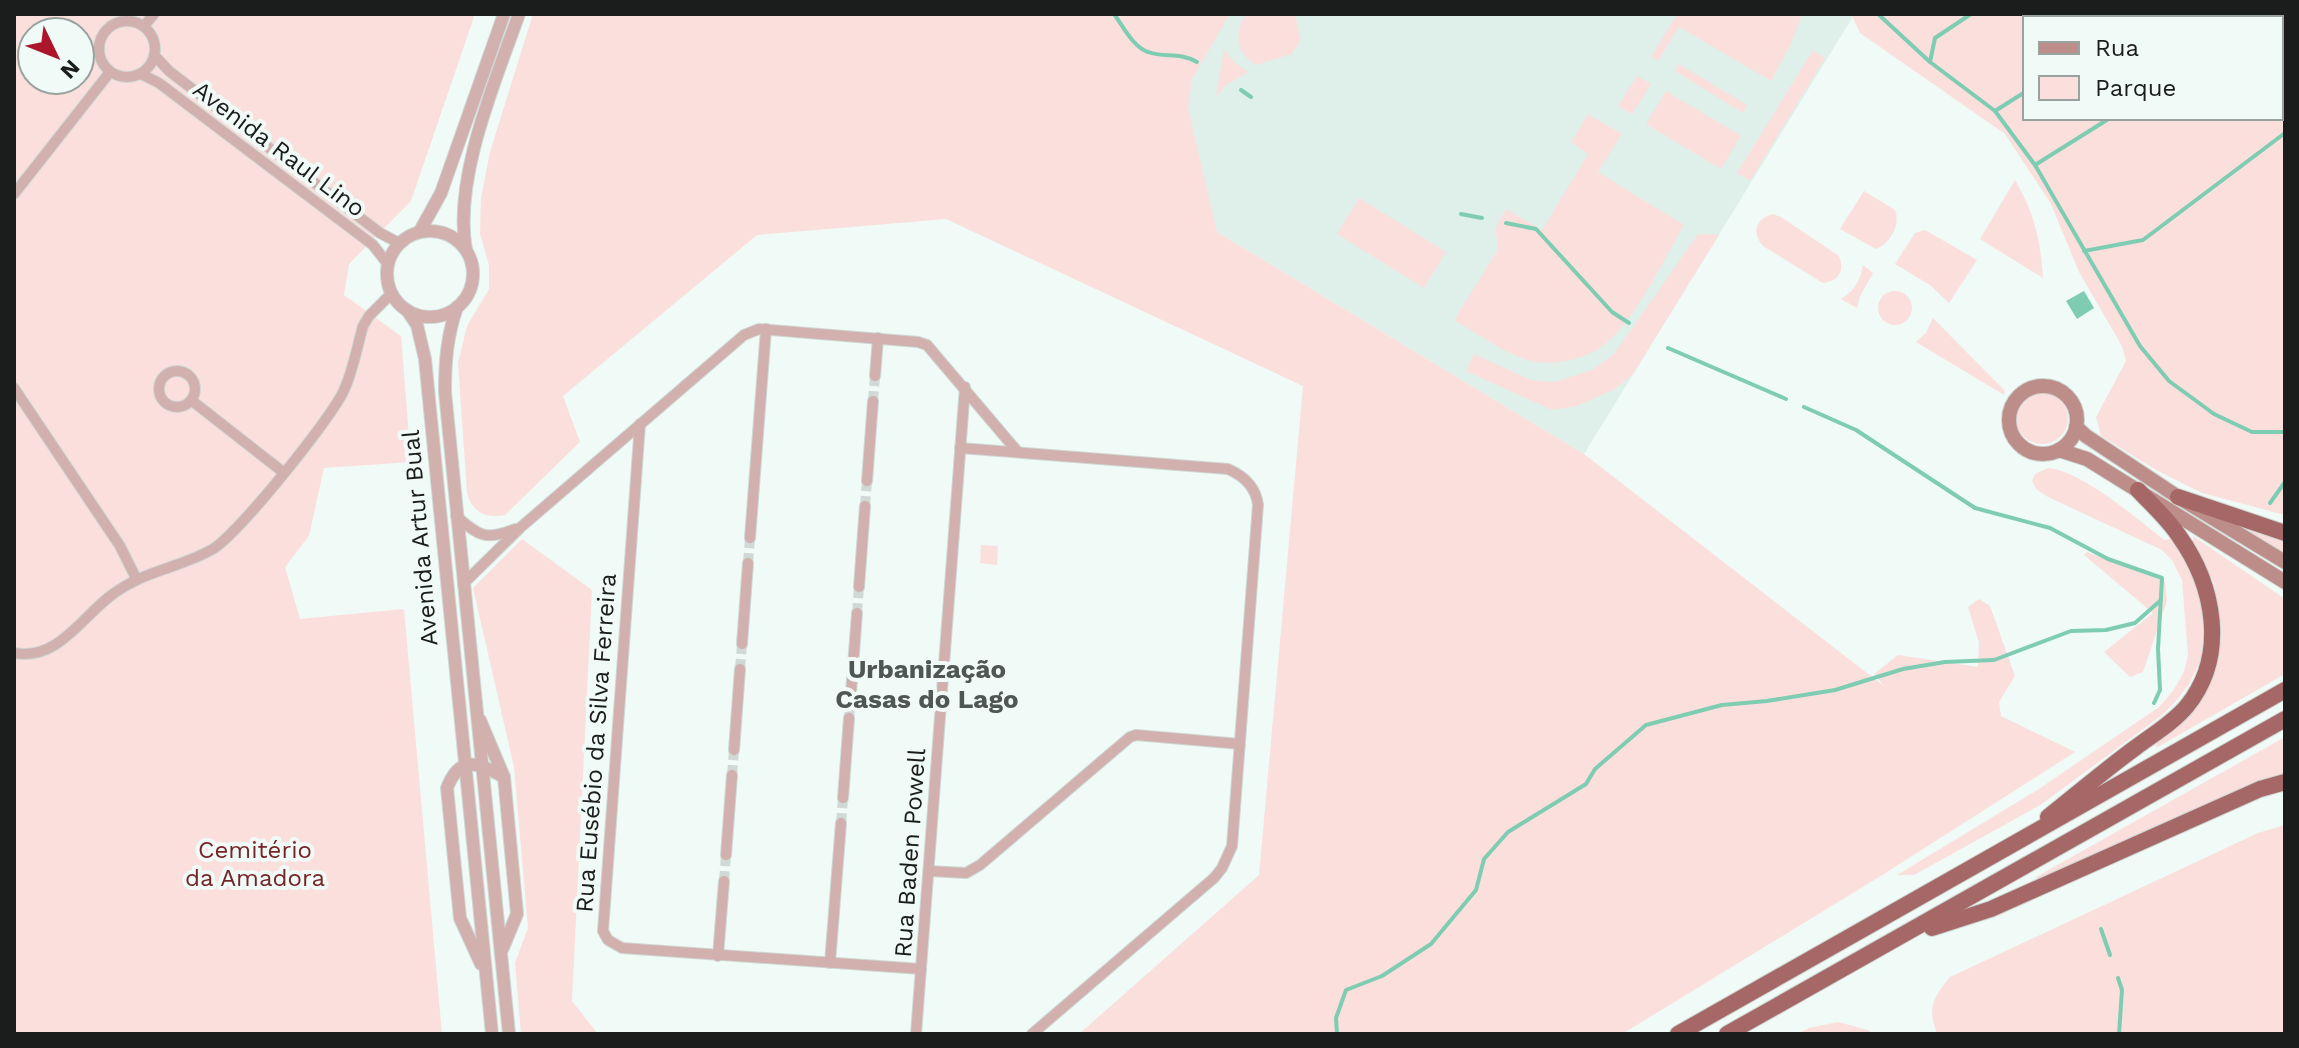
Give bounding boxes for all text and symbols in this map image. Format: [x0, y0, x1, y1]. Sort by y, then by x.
north arrow [16, 16, 96, 96]
legend [2023, 16, 2283, 120]
text: Rua [2095, 34, 2139, 62]
text: N [56, 55, 85, 84]
text: Parque [2095, 74, 2176, 102]
street label: Avenida Raul Lino [188, 75, 370, 223]
street label: Avenida Artur Bual [397, 428, 443, 647]
street label: Rua Eusébio da Silva Ferreira [570, 573, 622, 913]
district label: Urbanização Casas do Lago [835, 654, 1019, 714]
street label: Rua Baden Powell [889, 747, 931, 959]
park label: Cemitério da Amadora [185, 836, 325, 892]

